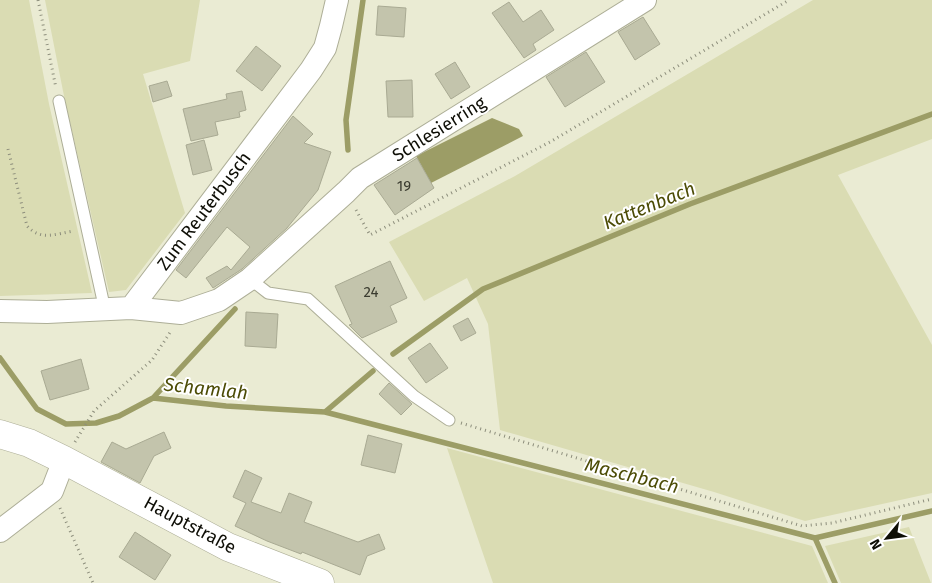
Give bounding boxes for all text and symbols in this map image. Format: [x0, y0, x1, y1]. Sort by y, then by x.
street label: Schlesierring [388, 91, 490, 166]
street label: Zum Reuterbusch [152, 148, 256, 274]
house number: 19 [397, 177, 411, 195]
water label: Kattenbach [600, 177, 699, 234]
house number: 24 [363, 283, 379, 301]
water label: Schamlah [162, 373, 249, 404]
water label: Maschbach [582, 453, 681, 498]
street label: Hauptstraße [140, 492, 240, 558]
north arrow [862, 513, 912, 563]
text: N [866, 536, 886, 552]

